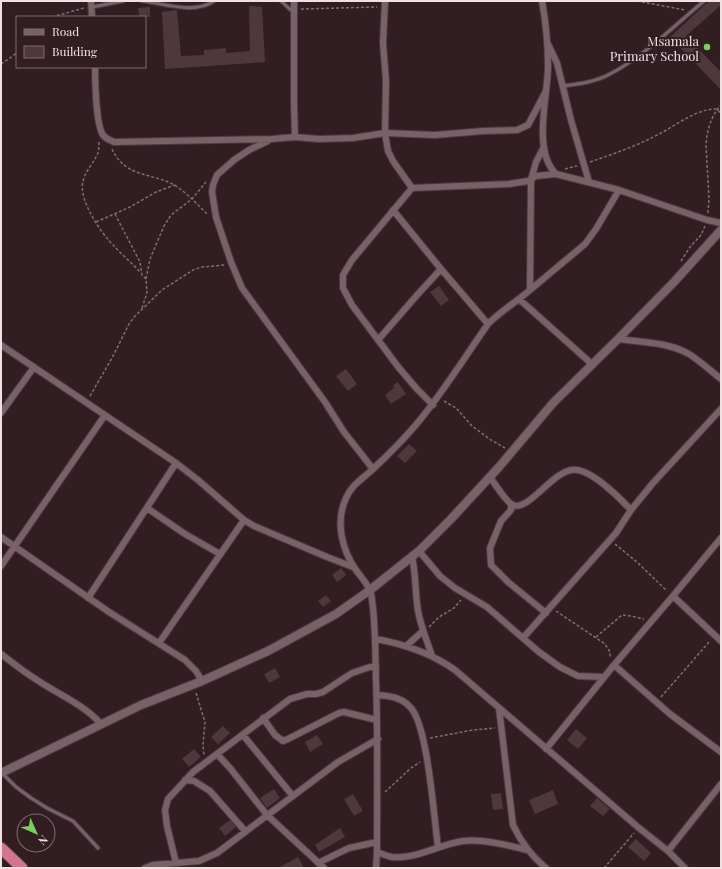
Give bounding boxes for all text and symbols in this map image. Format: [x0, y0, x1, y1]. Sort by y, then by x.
legend [16, 16, 146, 68]
text: Road [52, 23, 79, 39]
place label: Msamala Primary School [610, 32, 700, 64]
marker: Msamala Primary School [702, 42, 712, 52]
text: Building [52, 43, 98, 59]
north arrow [16, 813, 56, 853]
text: N [35, 832, 52, 849]

